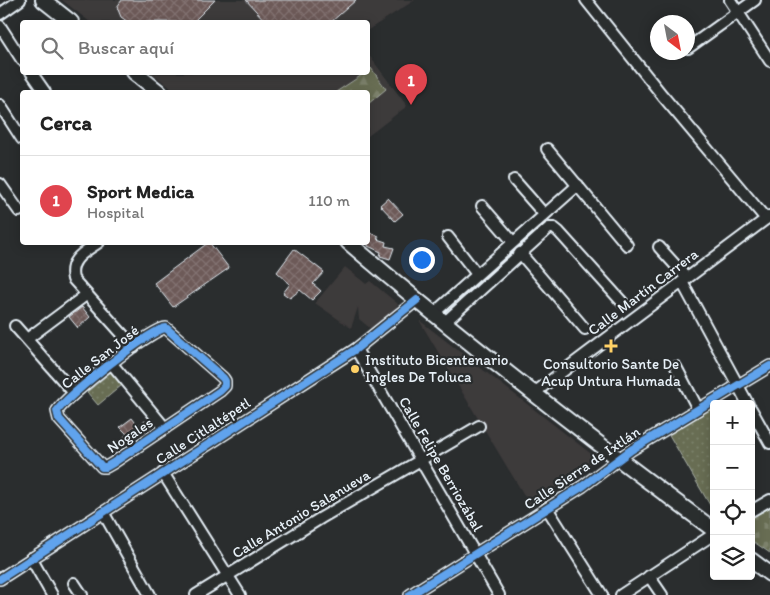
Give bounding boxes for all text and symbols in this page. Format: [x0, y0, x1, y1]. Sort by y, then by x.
north arrow [650, 15, 695, 60]
search box [20, 20, 370, 75]
icon: search [38, 34, 66, 62]
text: Buscar aquí [78, 36, 174, 59]
pin: 1 [395, 64, 427, 105]
text: Cerca [40, 110, 92, 135]
text: Sport Medica [87, 180, 194, 203]
text: 1 [52, 191, 60, 210]
text: 110 m [308, 191, 350, 210]
text: Hospital [87, 203, 144, 222]
street label: Calle Martín Carrera [584, 245, 702, 339]
your location [409, 247, 435, 273]
street label: Calle San José [58, 321, 142, 393]
marker: Consultorio Sante De Acup Untura Humada [604, 339, 618, 353]
place label: Instituto Bicentenario Ingles De Toluca [365, 351, 508, 386]
place label: Consultorio Sante De Acup Untura Humada [541, 355, 681, 390]
marker: Instituto Bicentenario Ingles De Toluca [349, 363, 361, 375]
street label: Calle Citlaltépetl [152, 393, 254, 468]
street label: Calle Felipe Berriozábal [395, 393, 487, 535]
map controls [710, 400, 755, 580]
button: + [710, 400, 755, 445]
street label: Nogales [104, 413, 156, 457]
street label: Calle Sierra de Ixtlán [520, 422, 644, 514]
button: − [710, 445, 755, 490]
street label: Calle Antonio Salanueva [229, 466, 373, 562]
button: locate [710, 490, 755, 535]
button: layers [710, 535, 755, 580]

